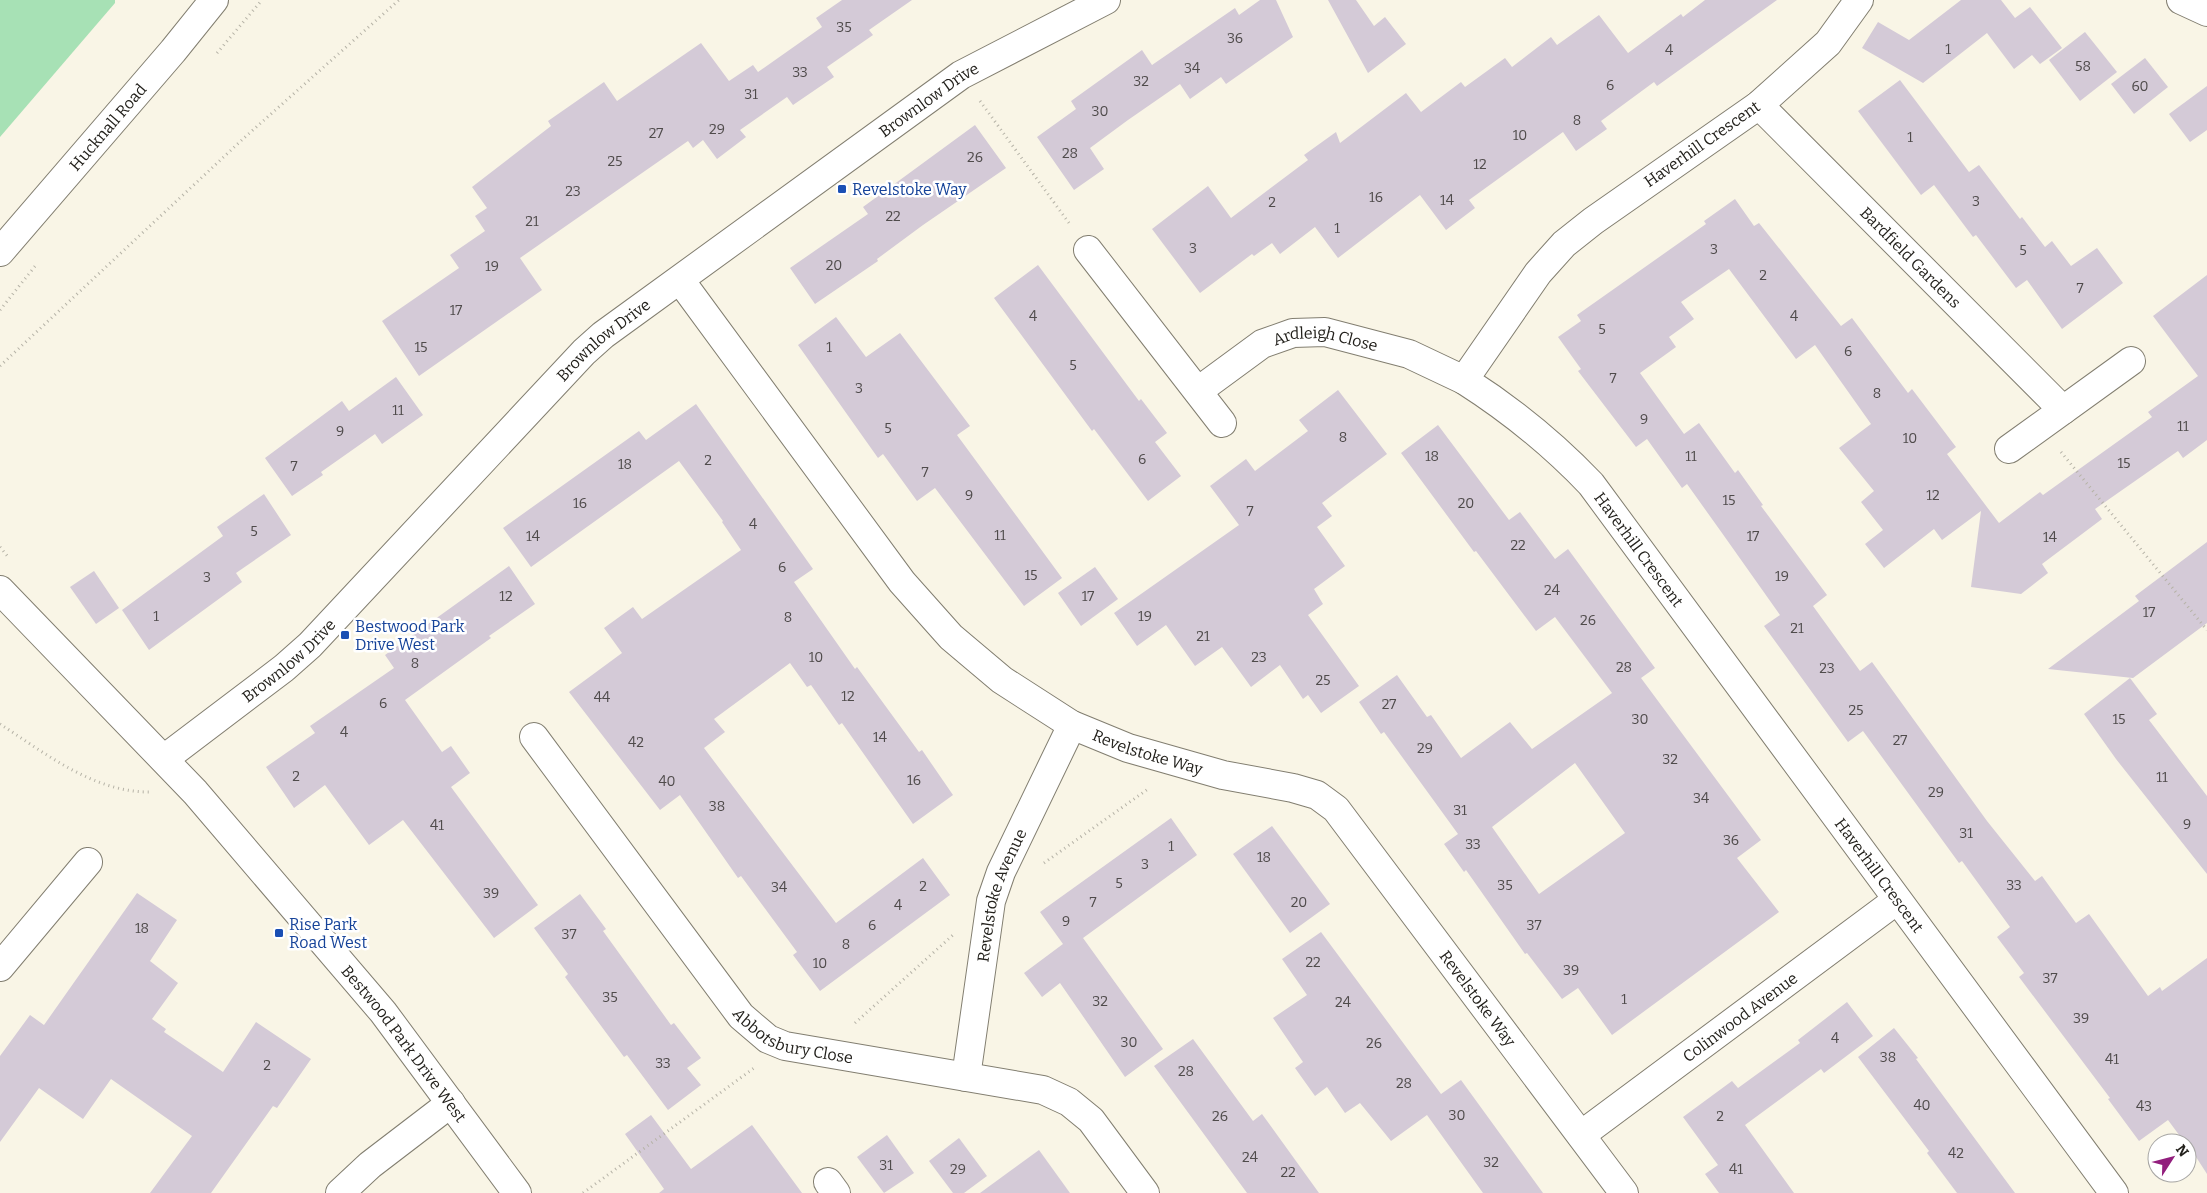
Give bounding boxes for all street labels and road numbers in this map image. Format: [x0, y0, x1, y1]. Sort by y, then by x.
street label: Brownlow Drive [875, 58, 982, 141]
street label: Hucknall Road [65, 79, 151, 174]
street label: Haverhill Crescent [1640, 97, 1764, 191]
street label: Bardfield Gardens [1857, 203, 1965, 312]
street label: Brownlow Drive [552, 295, 654, 385]
street label: Ardleigh Close [1270, 322, 1380, 355]
street label: Haverhill Crescent [1591, 488, 1688, 610]
street label: Brownlow Drive [238, 615, 339, 706]
street label: Revelstoke Way [1090, 725, 1206, 778]
street label: Haverhill Crescent [1831, 814, 1928, 936]
street label: Revelstoke Avenue [973, 825, 1030, 963]
street label: Revelstoke Way [1436, 947, 1520, 1050]
street label: Bestwood Park Drive West [338, 961, 471, 1126]
street label: Colinwood Avenue [1679, 968, 1801, 1066]
street label: Abbotsbury Close [729, 1004, 855, 1067]

